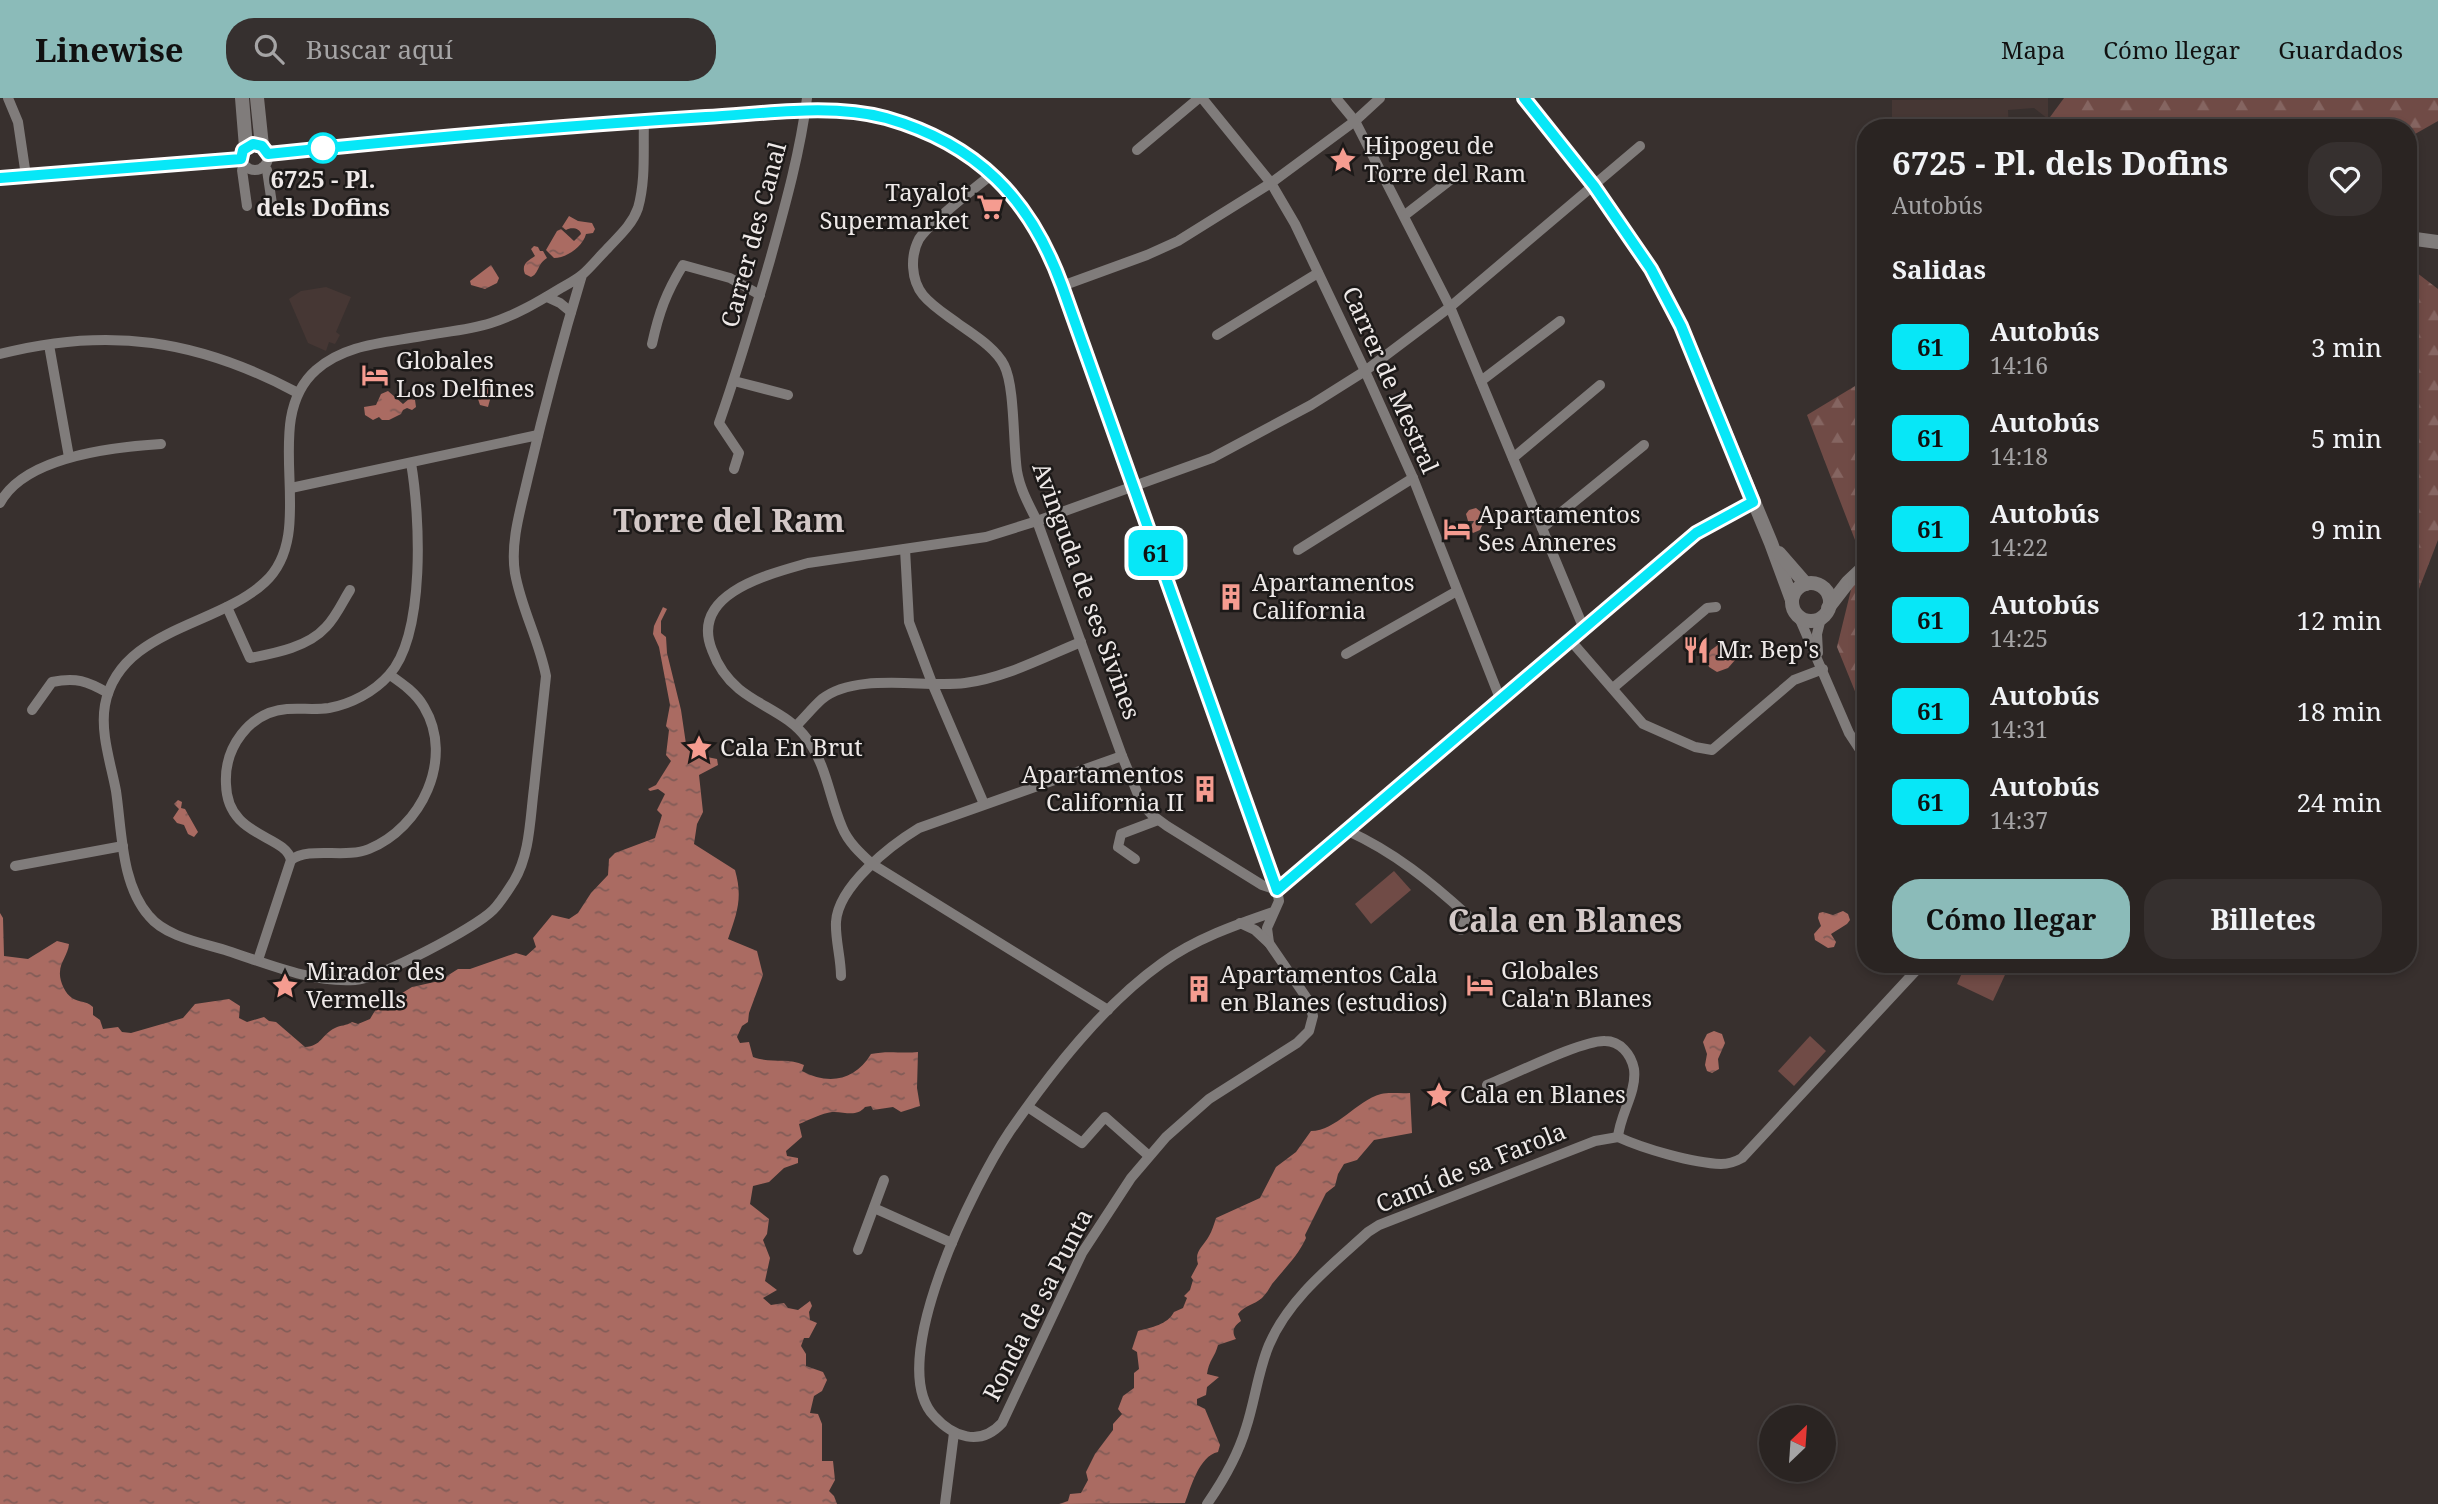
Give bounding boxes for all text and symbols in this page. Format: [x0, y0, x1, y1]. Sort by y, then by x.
search box [226, 18, 716, 81]
text: Linewise [35, 27, 184, 72]
icon: search [250, 30, 288, 68]
text: Buscar aquí [306, 31, 453, 67]
text: Mapa [2001, 33, 2065, 66]
text: Cómo llegar [2103, 33, 2240, 66]
text: Guardados [2278, 33, 2403, 66]
place label: Hipogeu de Torre del Ram [1364, 128, 1527, 189]
marker: 6725 - Pl. dels Dofins [308, 133, 338, 163]
street label: Carrer des Canal [712, 138, 793, 331]
text: 6725 - Pl. dels Dofins [1892, 140, 2228, 185]
button: heart [2308, 142, 2382, 216]
place icon: Hipogeu de Torre del Ram [1328, 145, 1358, 175]
place label: 6725 - Pl. dels Dofins [256, 162, 390, 223]
place label: Tayalot Supermarket [819, 175, 969, 236]
text: Autobús [1892, 189, 1983, 221]
supermarket icon: Tayalot Supermarket [975, 192, 1005, 222]
text: Salidas [1892, 251, 1986, 287]
street label: Carrer de Mestral [1335, 281, 1448, 479]
text: Autobús [1990, 313, 2100, 349]
text: 3 min [2311, 329, 2382, 365]
text: 61 [1917, 330, 1944, 363]
place label: Globales Los Delfines [396, 343, 535, 404]
text: 14:16 [1990, 349, 2048, 381]
hotel icon: Globales Los Delfines [360, 360, 390, 390]
text: Autobús [1990, 404, 2100, 440]
text: 5 min [2311, 420, 2382, 456]
text: 61 [1917, 421, 1944, 454]
text: 14:18 [1990, 440, 2048, 472]
street label: Avinguda de ses Sivines [1026, 457, 1149, 724]
text: Autobús [1990, 495, 2100, 531]
place label: Apartamentos Ses Anneres [1478, 497, 1641, 558]
district label: Torre del Ram [613, 498, 845, 541]
text: 9 min [2311, 511, 2382, 547]
text: 61 [1917, 512, 1944, 545]
hotel icon: Apartamentos Ses Anneres [1442, 514, 1472, 544]
line badge: 61 [1124, 530, 1188, 576]
text: 14:22 [1990, 531, 2048, 563]
text: 61 [1142, 536, 1170, 569]
place label: Apartamentos California [1252, 565, 1415, 626]
building icon: Apartamentos California [1216, 582, 1246, 612]
text: Autobús [1990, 586, 2100, 622]
text: 12 min [2297, 602, 2382, 638]
text: 61 [1917, 603, 1944, 636]
text: 14:25 [1990, 622, 2048, 654]
place label: Mr. Bep's [1717, 632, 1819, 665]
restaurant icon: Mr. Bep's [1681, 635, 1711, 665]
text: Autobús [1990, 677, 2100, 713]
text: 18 min [2297, 693, 2382, 729]
text: 61 [1917, 694, 1944, 727]
text: 14:31 [1990, 713, 2048, 745]
place label: Cala En Brut [720, 730, 863, 763]
place icon: Cala En Brut [684, 733, 714, 763]
place label: Apartamentos California II [1021, 757, 1184, 818]
text: Autobús [1990, 768, 2100, 804]
building icon: Apartamentos California II [1190, 774, 1220, 804]
text: 24 min [2297, 784, 2382, 820]
text: 61 [1917, 785, 1944, 818]
text: 14:37 [1990, 804, 2048, 836]
button: Cómo llegar [1892, 879, 2130, 959]
button: Billetes [2144, 879, 2382, 959]
district label: Cala en Blanes [1448, 898, 1682, 941]
place label: Globales Cala'n Blanes [1501, 953, 1652, 1014]
place label: Mirador des Vermells [306, 954, 445, 1015]
place label: Apartamentos Cala en Blanes (estudios) [1220, 957, 1448, 1018]
hotel icon: Globales Cala'n Blanes [1465, 970, 1495, 1000]
place icon: Mirador des Vermells [270, 971, 300, 1001]
building icon: Apartamentos Cala en Blanes (estudios) [1184, 974, 1214, 1004]
place label: Cala en Blanes [1460, 1077, 1626, 1110]
place icon: Cala en Blanes [1424, 1080, 1454, 1110]
street label: Camí de sa Farola [1371, 1113, 1570, 1220]
street label: Ronda de sa Punta [974, 1203, 1099, 1406]
north arrow [1759, 1405, 1836, 1482]
map controls [1759, 1405, 1836, 1482]

